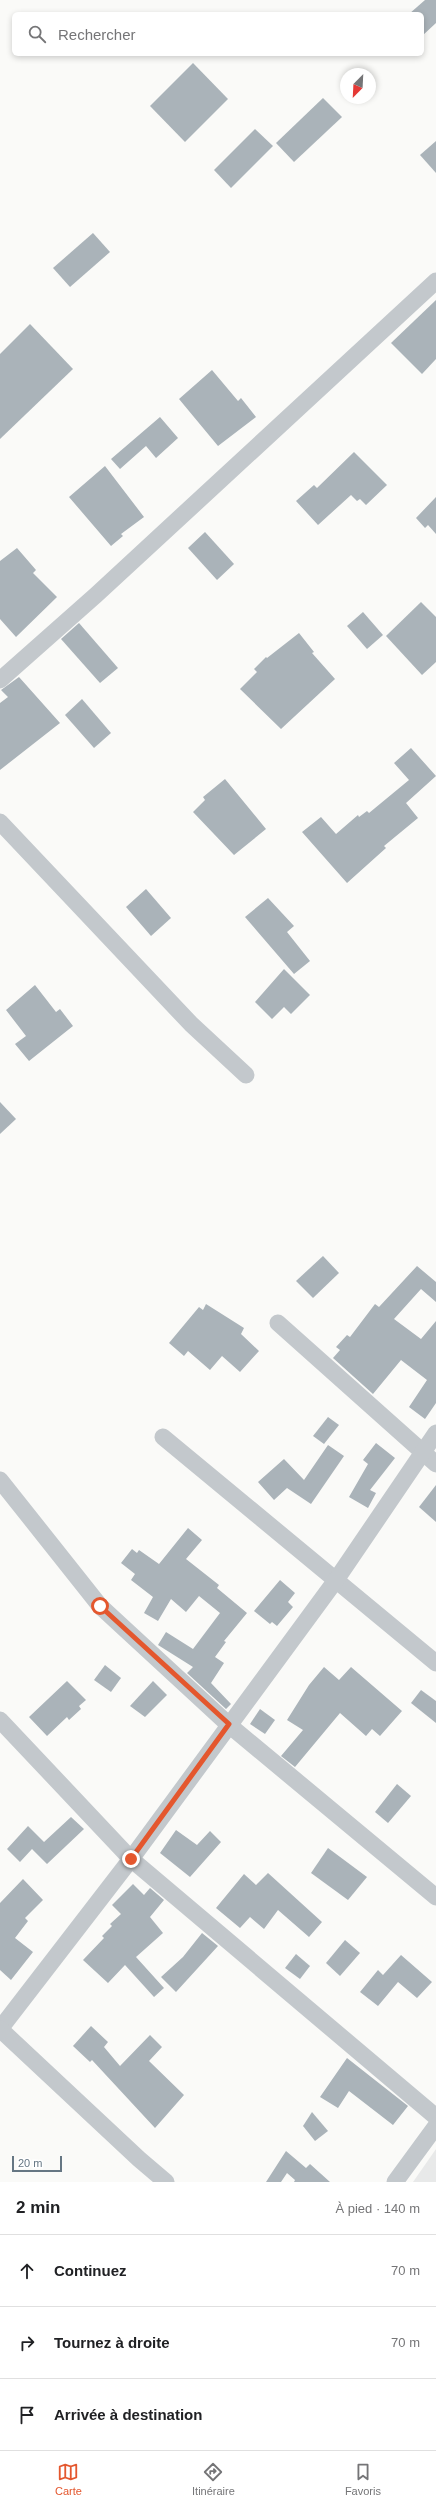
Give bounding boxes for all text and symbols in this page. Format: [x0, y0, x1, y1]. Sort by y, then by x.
search box [12, 12, 424, 56]
icon: search [26, 23, 48, 45]
text: Rechercher [58, 26, 136, 43]
north arrow [340, 68, 376, 104]
route start [91, 1597, 109, 1615]
route end [122, 1850, 140, 1868]
scale bar [12, 2154, 62, 2173]
text: 20 m [18, 2157, 42, 2169]
text: 2 min [16, 2198, 60, 2217]
text: À pied · 140 m [335, 2201, 420, 2216]
icon: ahead [16, 2260, 38, 2282]
text: Continuez [54, 2262, 127, 2279]
text: 70 m [391, 2263, 420, 2278]
icon: right [16, 2332, 38, 2354]
text: Tournez à droite [54, 2334, 170, 2351]
text: 70 m [391, 2335, 420, 2350]
icon: arrive [16, 2404, 38, 2426]
text: Arrivée à destination [54, 2406, 202, 2423]
tab: Carte [55, 2461, 82, 2497]
tab: Itinéraire [192, 2461, 235, 2497]
tab: Favoris [345, 2461, 381, 2497]

